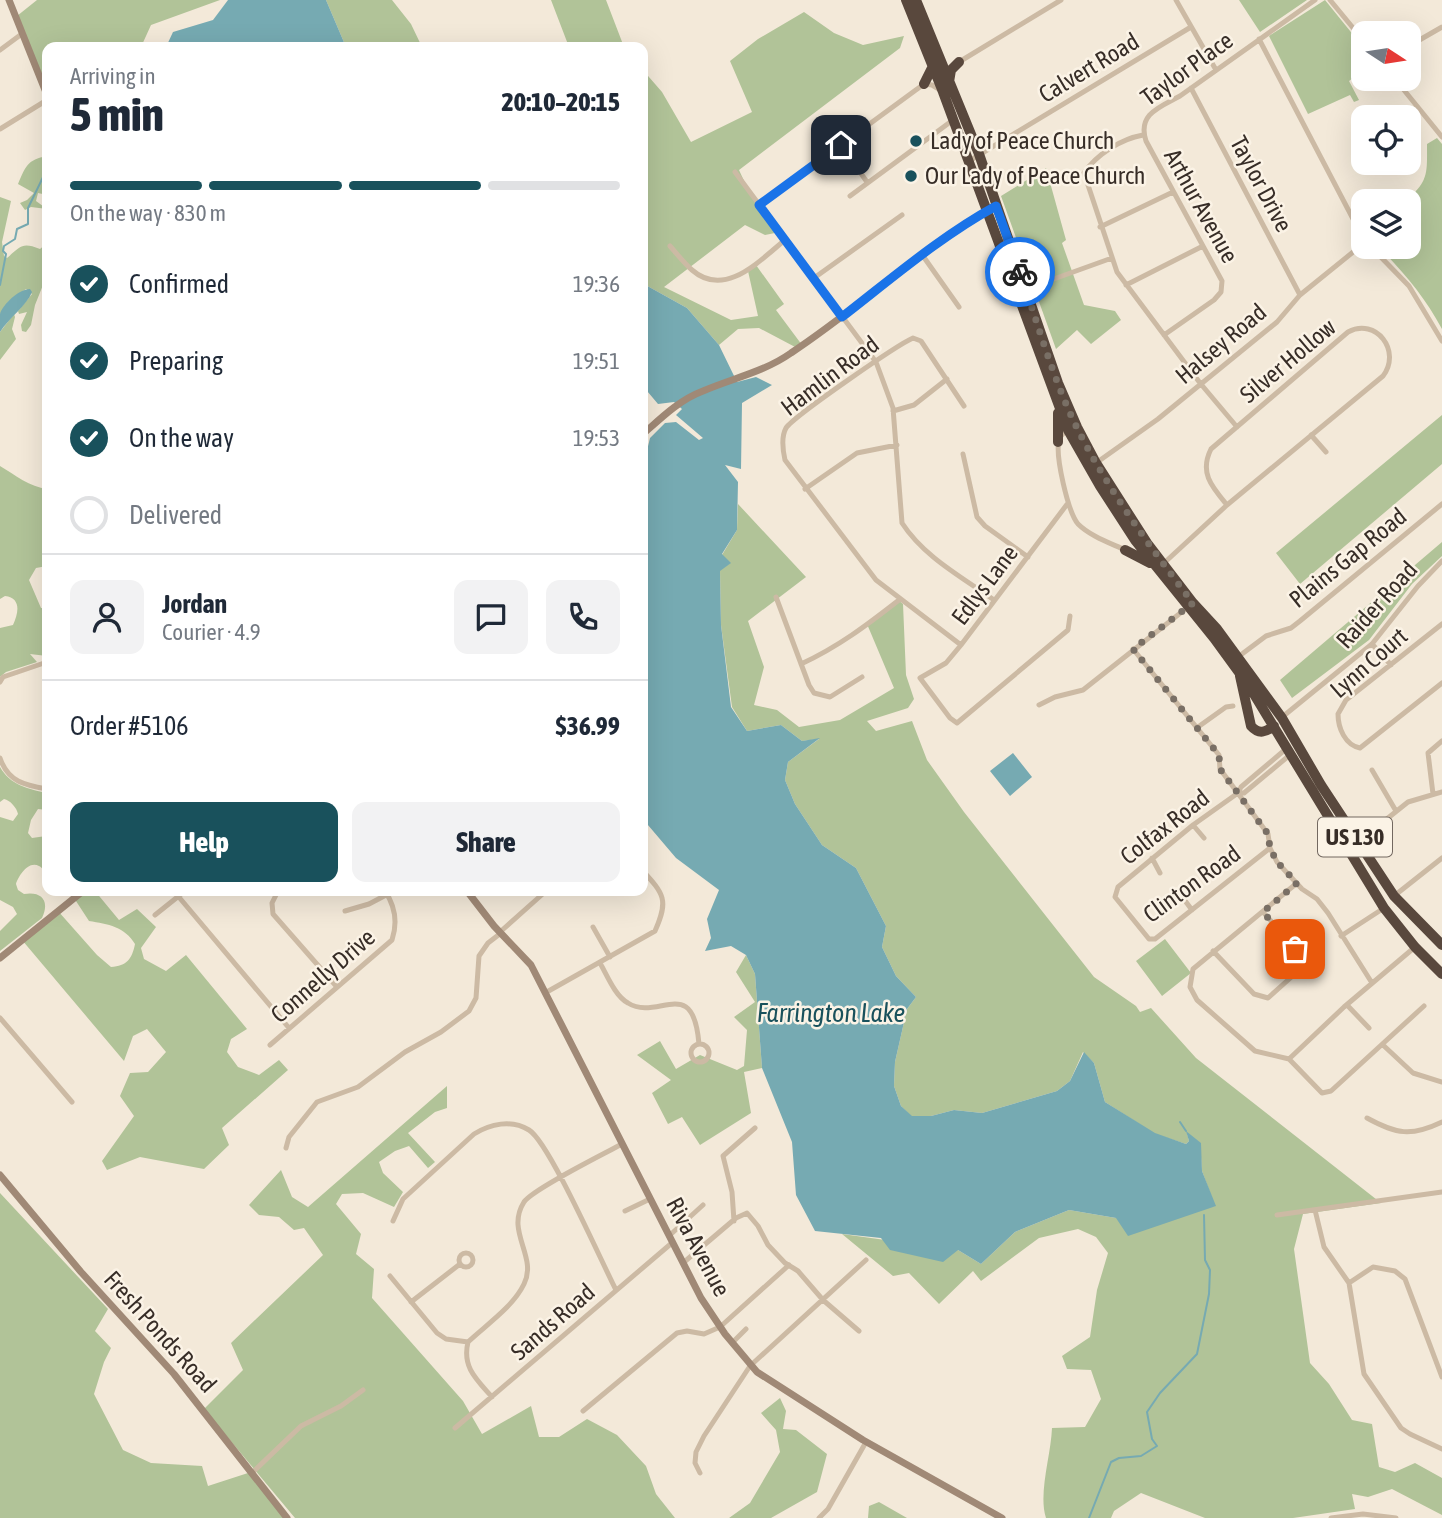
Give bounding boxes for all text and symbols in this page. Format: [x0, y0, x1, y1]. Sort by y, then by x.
north arrow [1351, 21, 1421, 91]
map controls [1351, 21, 1421, 259]
street label: Taylor Place [1136, 26, 1238, 111]
street label: Calvert Road [1034, 27, 1143, 108]
text: Arriving in [70, 63, 156, 89]
text: 20:10–20:15 [502, 87, 620, 117]
text: 5 min [70, 88, 164, 141]
button: locate [1351, 105, 1421, 175]
pin [811, 115, 871, 175]
icon: home [822, 126, 860, 164]
place label: Lady of Peace Church [930, 127, 1114, 154]
street label: Taylor Drive [1225, 131, 1298, 236]
marker: Lady of Peace Church [908, 133, 924, 149]
street label: Arthur Avenue [1159, 144, 1244, 267]
place label: Our Lady of Peace Church [925, 162, 1145, 189]
marker: Our Lady of Peace Church [903, 168, 919, 184]
button: layers [1351, 189, 1421, 259]
text: On the way · 830 m [70, 200, 226, 226]
courier [985, 237, 1055, 307]
icon: bike [1001, 253, 1039, 291]
icon: check [70, 265, 108, 303]
text: Confirmed [129, 269, 229, 299]
text: 19:36 [573, 271, 620, 297]
street label: Halsey Road [1170, 298, 1271, 389]
street label: Silver Hollow [1235, 313, 1341, 408]
street label: Hamlin Road [776, 330, 884, 421]
icon: check [70, 342, 108, 380]
text: Preparing [129, 346, 223, 376]
text: 19:51 [573, 348, 620, 374]
icon: check [70, 419, 108, 457]
text: On the way [129, 423, 234, 453]
text: 19:53 [573, 425, 620, 451]
text: Delivered [129, 500, 222, 530]
street label: Plains Gap Road [1284, 502, 1412, 613]
street label: Edlys Lane [946, 540, 1023, 630]
street label: Raider Road [1331, 556, 1423, 654]
button: person [70, 580, 144, 654]
button: chat [454, 580, 528, 654]
button: phone [546, 580, 620, 654]
text: Jordan [162, 589, 227, 619]
text: Courier · 4.9 [162, 619, 261, 645]
street label: Lynn Court [1325, 622, 1412, 703]
text: Order #5106 [70, 711, 189, 741]
text: $36.99 [556, 711, 620, 741]
street label: Colfax Road [1115, 784, 1214, 870]
button: Help [70, 802, 338, 882]
button: Share [352, 802, 620, 882]
road number: US 130 [1318, 818, 1392, 856]
street label: Clinton Road [1138, 839, 1245, 928]
pin [1265, 919, 1325, 979]
street label: Connelly Drive [265, 923, 380, 1028]
icon: bag [1276, 930, 1314, 968]
water label: Farrington Lake [757, 998, 905, 1028]
street label: Riva Avenue [661, 1193, 736, 1301]
street label: Fresh Ponds Road [99, 1265, 222, 1398]
street label: Sands Road [505, 1278, 600, 1365]

